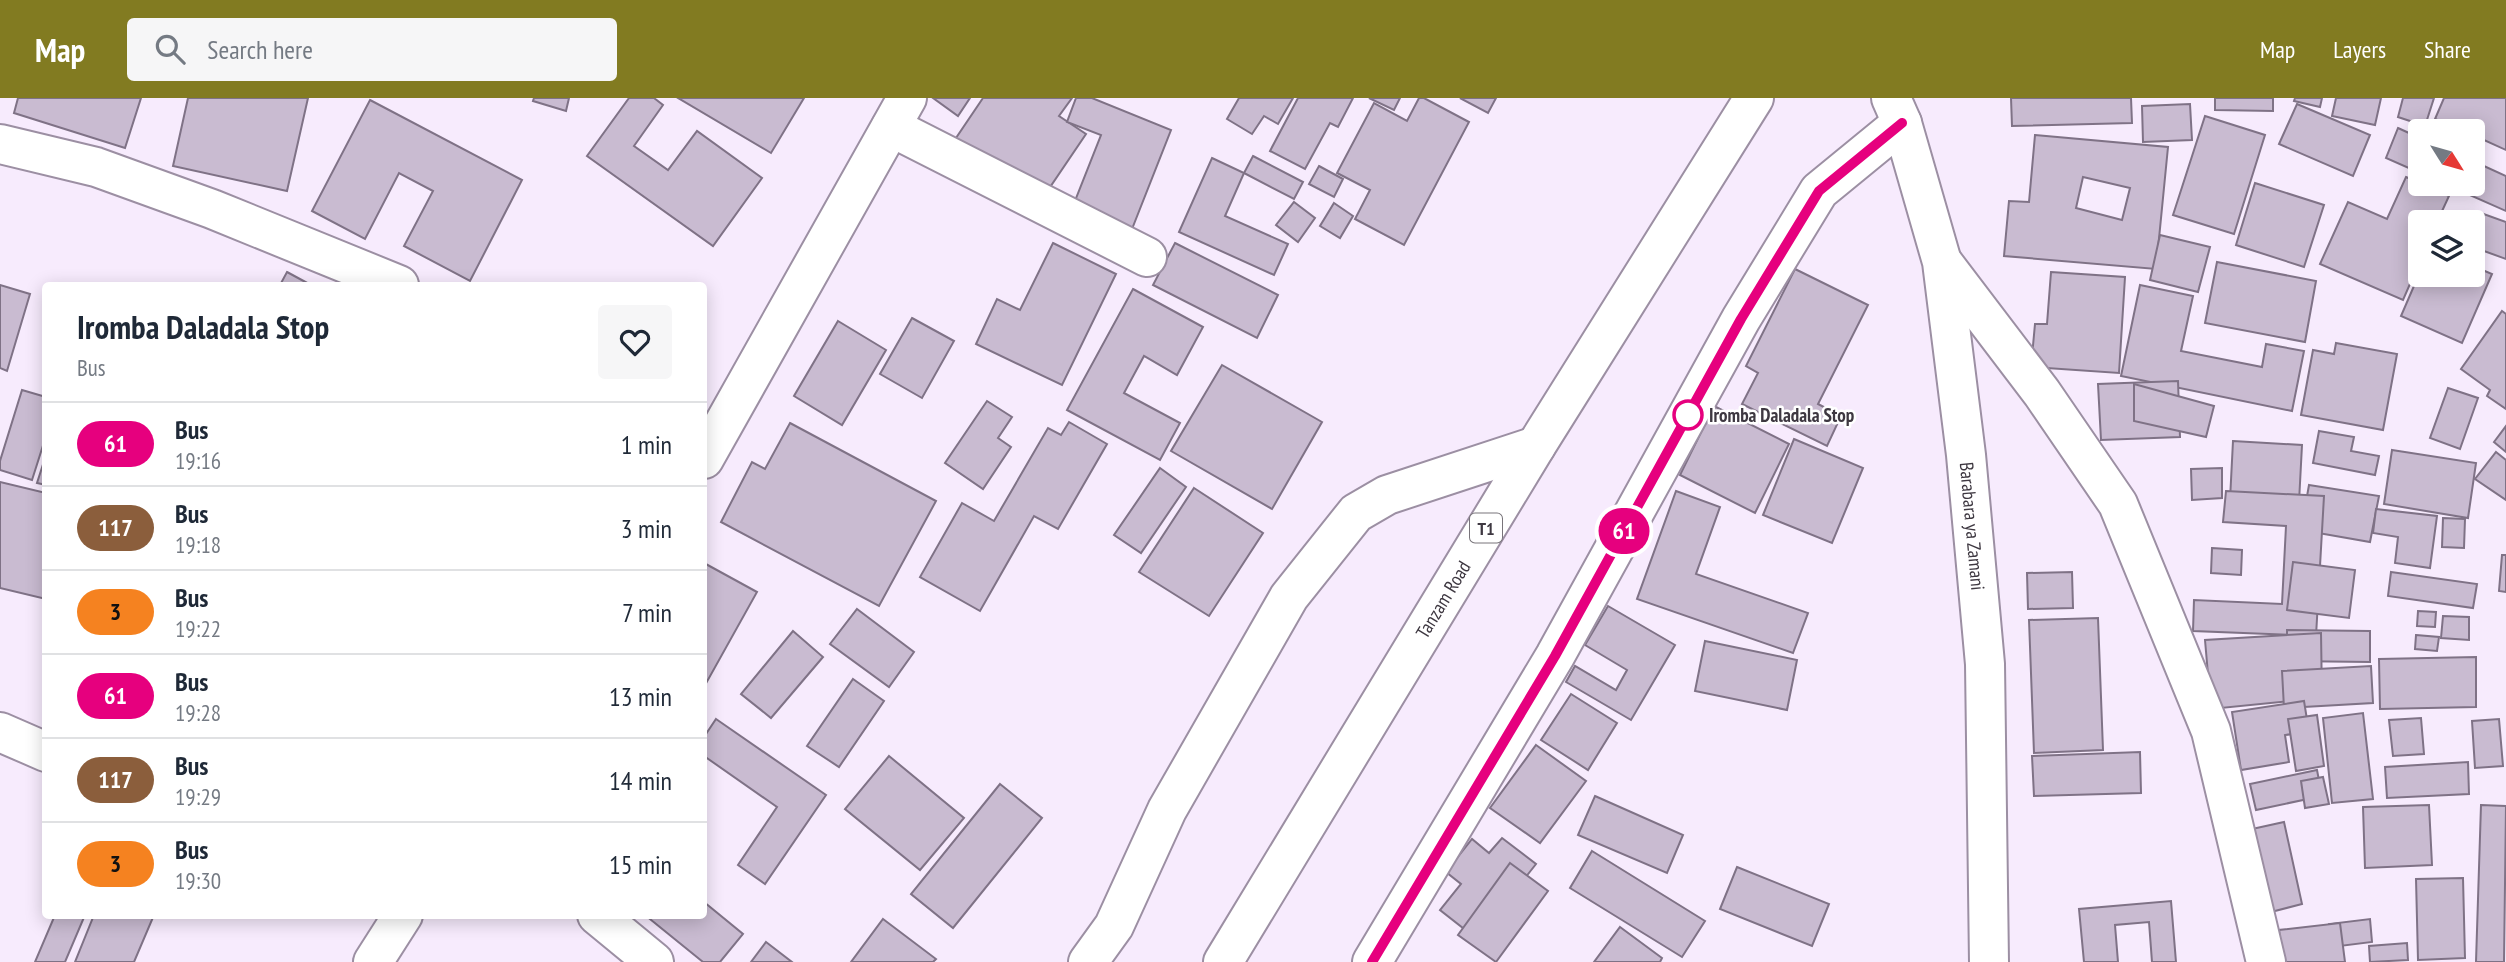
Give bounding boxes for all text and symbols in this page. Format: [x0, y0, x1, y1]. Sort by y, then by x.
search box [127, 18, 617, 81]
text: Map [35, 28, 85, 71]
icon: search [151, 30, 189, 68]
text: Search here [207, 33, 313, 66]
text: Map [2260, 34, 2295, 65]
text: Layers [2333, 34, 2386, 65]
text: Share [2424, 34, 2471, 65]
north arrow [2408, 119, 2485, 196]
map controls [2408, 119, 2485, 287]
button: layers [2408, 210, 2485, 287]
text: Iromba Daladala Stop [77, 305, 329, 348]
button: heart [598, 305, 672, 379]
text: Bus [77, 353, 106, 382]
marker: Iromba Daladala Stop [1673, 400, 1703, 430]
place label: Iromba Daladala Stop [1709, 403, 1855, 427]
text: Bus [175, 413, 208, 446]
text: 61 [104, 428, 127, 459]
text: 1 min [621, 428, 672, 461]
text: 19:16 [175, 446, 221, 475]
street label: Barabara ya Zamani [1955, 461, 1990, 591]
text: Bus [175, 497, 208, 530]
line badge: 61 [1592, 508, 1656, 554]
text: 117 [98, 512, 133, 543]
text: 3 min [621, 512, 672, 545]
road number: T1 [1470, 514, 1502, 542]
text: 61 [1613, 515, 1635, 546]
text: 19:18 [175, 530, 221, 559]
street label: Tanzam Road [1410, 556, 1476, 643]
text: Bus [175, 581, 208, 614]
text: 3 [110, 596, 121, 627]
text: 7 min [622, 596, 672, 629]
text: 19:22 [175, 614, 221, 643]
text: Bus [175, 665, 208, 698]
text: 61 [104, 680, 127, 711]
text: 13 min [609, 680, 672, 713]
text: 19:28 [175, 698, 221, 727]
text: Bus [175, 749, 208, 782]
text: 117 [98, 764, 133, 795]
text: 14 min [609, 764, 672, 797]
text: 19:29 [175, 782, 221, 811]
text: Bus [175, 833, 208, 866]
text: 3 [110, 848, 121, 879]
text: 15 min [609, 848, 672, 881]
text: 19:30 [175, 866, 221, 895]

